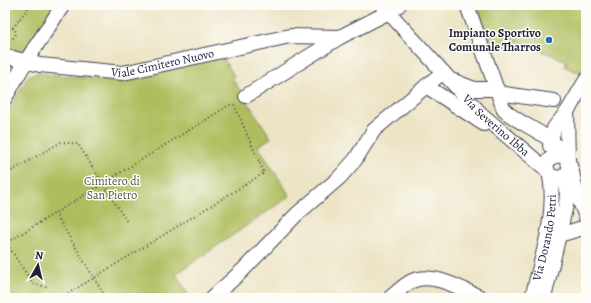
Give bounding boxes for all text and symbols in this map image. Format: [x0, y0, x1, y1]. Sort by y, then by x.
place label: Impianto Sportivo Comunale Tharros [449, 25, 541, 55]
marker: Impianto Sportivo Comunale Tharros [544, 35, 554, 45]
street label: Viale Cimitero Nuovo [109, 45, 215, 81]
street label: Via Severino Ibba [458, 90, 533, 160]
park label: Cimitero di San Pietro [84, 173, 140, 203]
street label: Via Dorando Petri [528, 194, 560, 283]
north arrow [18, 245, 58, 285]
text: N [34, 248, 44, 264]

